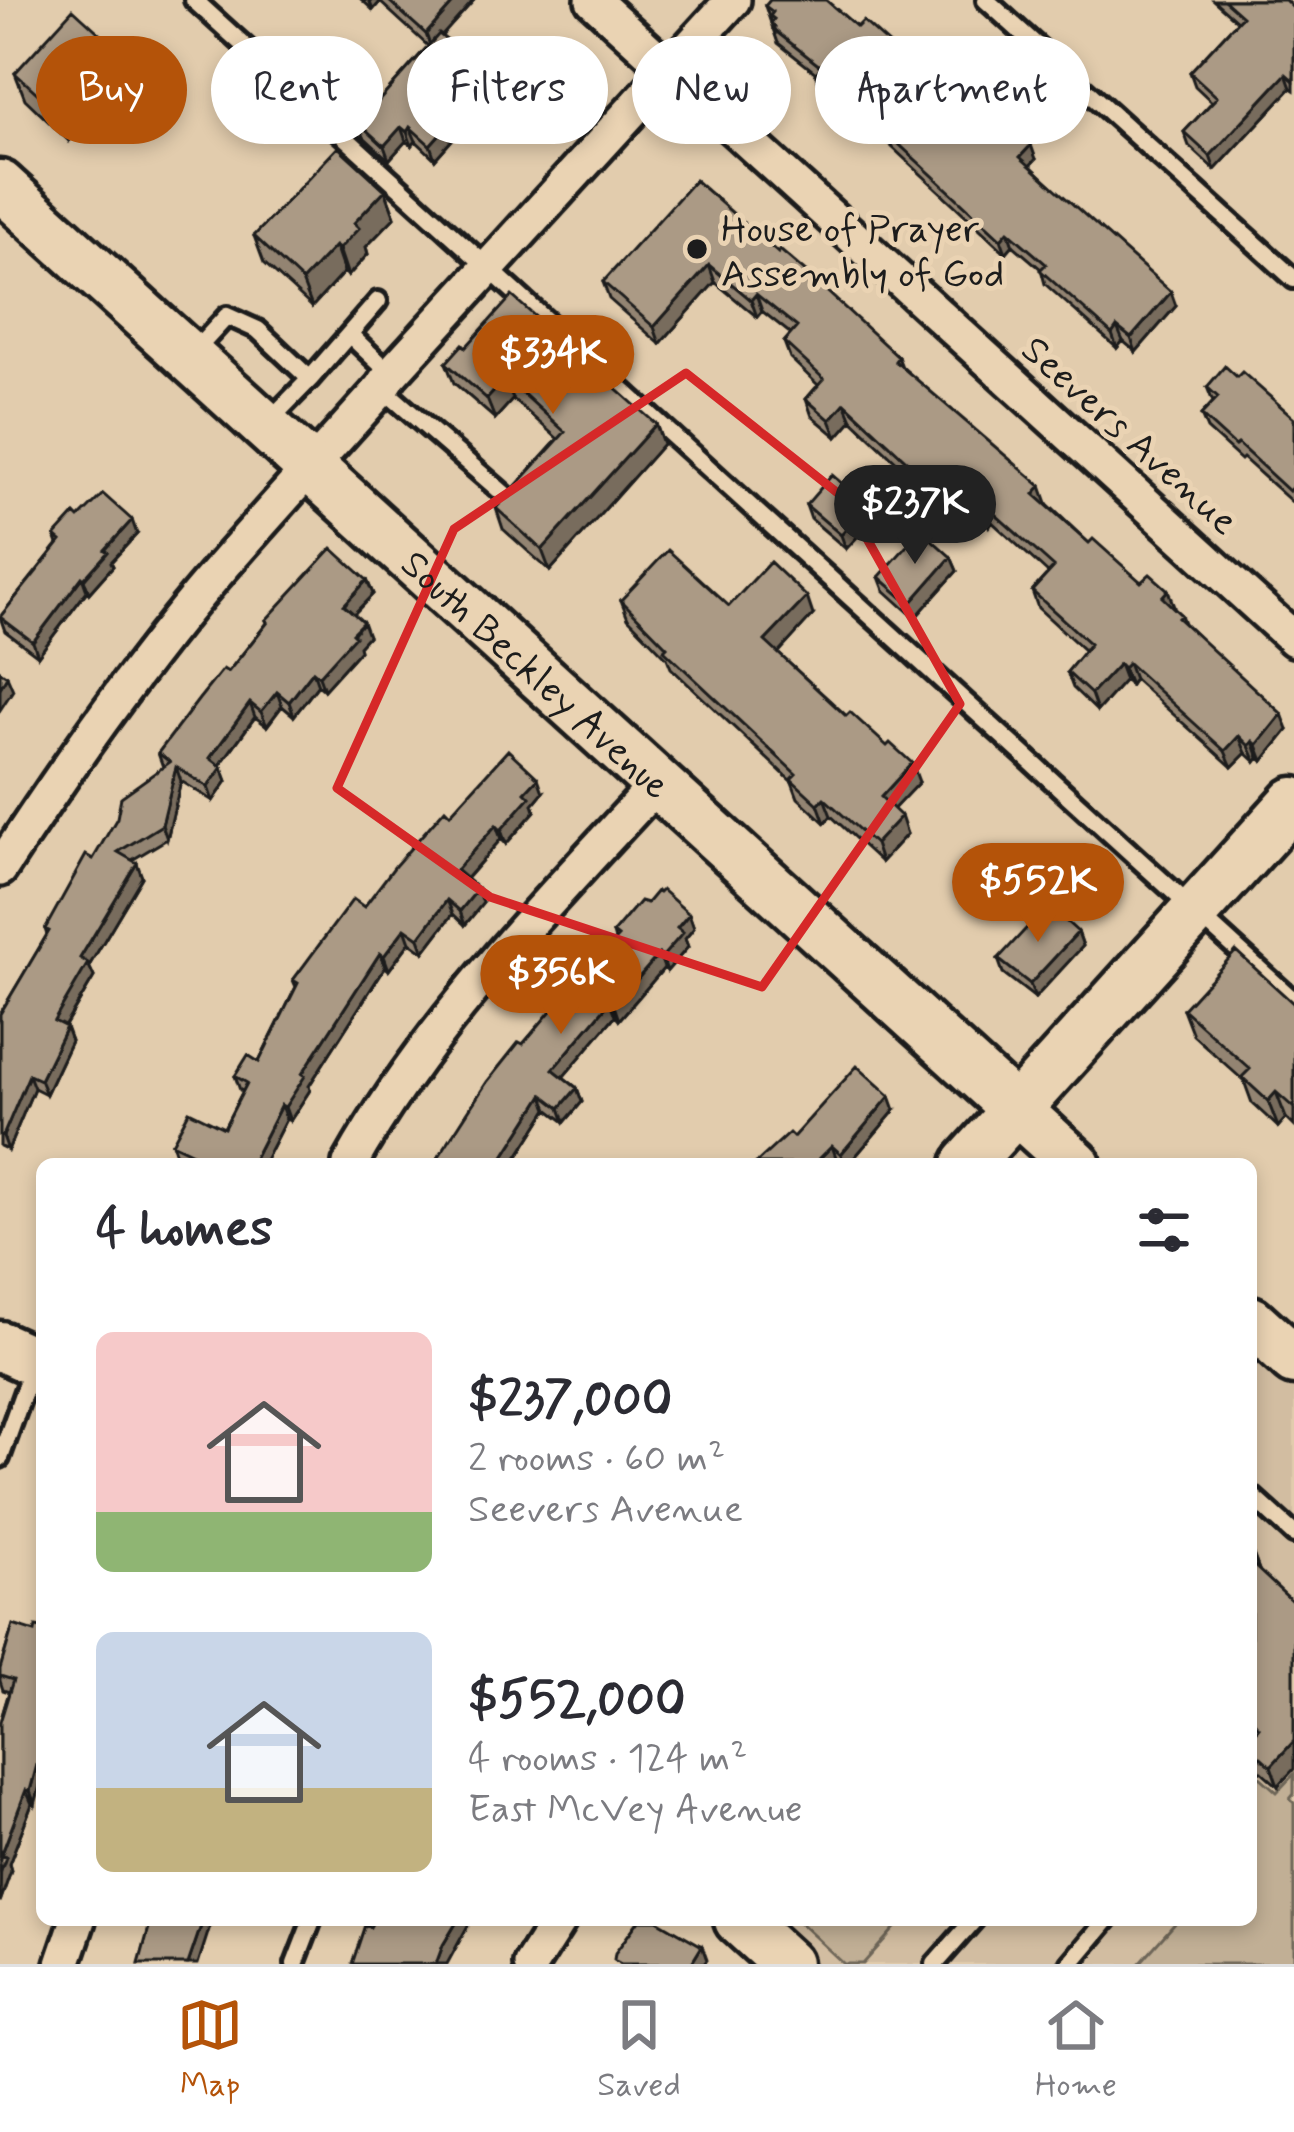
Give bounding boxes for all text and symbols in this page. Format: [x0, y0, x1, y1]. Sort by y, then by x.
chip: Buy [36, 36, 187, 144]
chip: Rent [211, 36, 383, 144]
chip: Filters [407, 36, 608, 144]
chip: New [632, 36, 791, 144]
chip: Apartment [815, 36, 1090, 144]
place label: House of Prayer Assembly of God [721, 205, 1004, 301]
marker: House of Prayer Assembly of God [684, 236, 710, 262]
pin: $334K [469, 315, 637, 417]
street label: Seevers Avenue [1009, 326, 1248, 548]
text: $334K [499, 328, 607, 379]
pin: $237K [831, 465, 999, 567]
text: $237K [861, 478, 969, 529]
street label: South Beckley Avenue [389, 540, 680, 812]
pin: $552K [954, 843, 1122, 945]
text: $552K [979, 856, 1097, 907]
pin: $356K [477, 935, 645, 1037]
text: $356K [507, 948, 615, 999]
text: 4 homes [96, 1197, 273, 1263]
icon: filters [1131, 1197, 1197, 1263]
text: $237,000 [468, 1368, 672, 1434]
icon: home [192, 1380, 336, 1524]
text: 2 rooms · 60 m² [468, 1434, 725, 1485]
text: Seevers Avenue [468, 1485, 743, 1536]
text: $552,000 [468, 1668, 686, 1734]
icon: home [192, 1680, 336, 1824]
text: 4 rooms · 124 m² [468, 1734, 747, 1785]
text: East McVey Avenue [468, 1785, 803, 1836]
tab: Map [177, 1992, 243, 2108]
tab: Saved [597, 1992, 681, 2108]
tab: Home [1035, 1992, 1117, 2108]

